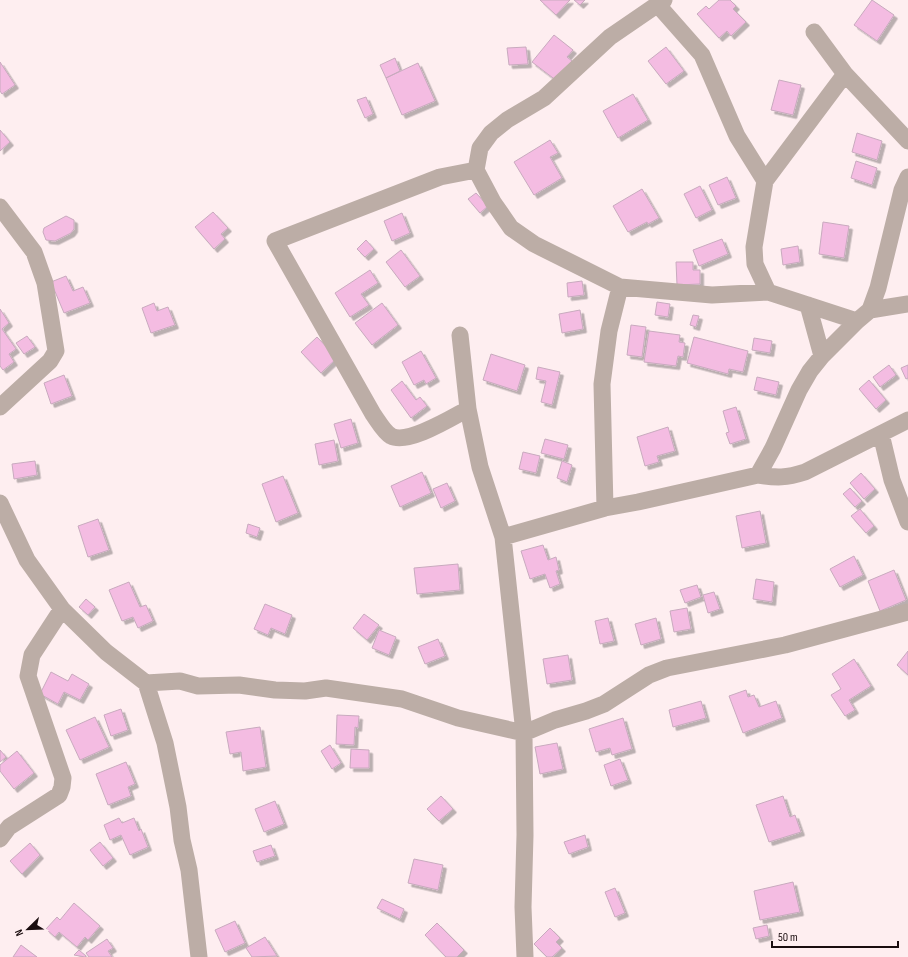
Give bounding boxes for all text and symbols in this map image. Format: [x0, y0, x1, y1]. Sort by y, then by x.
north arrow [8, 909, 48, 949]
scale bar [772, 923, 898, 949]
text: N [12, 927, 26, 938]
text: 50 m [778, 930, 798, 945]

